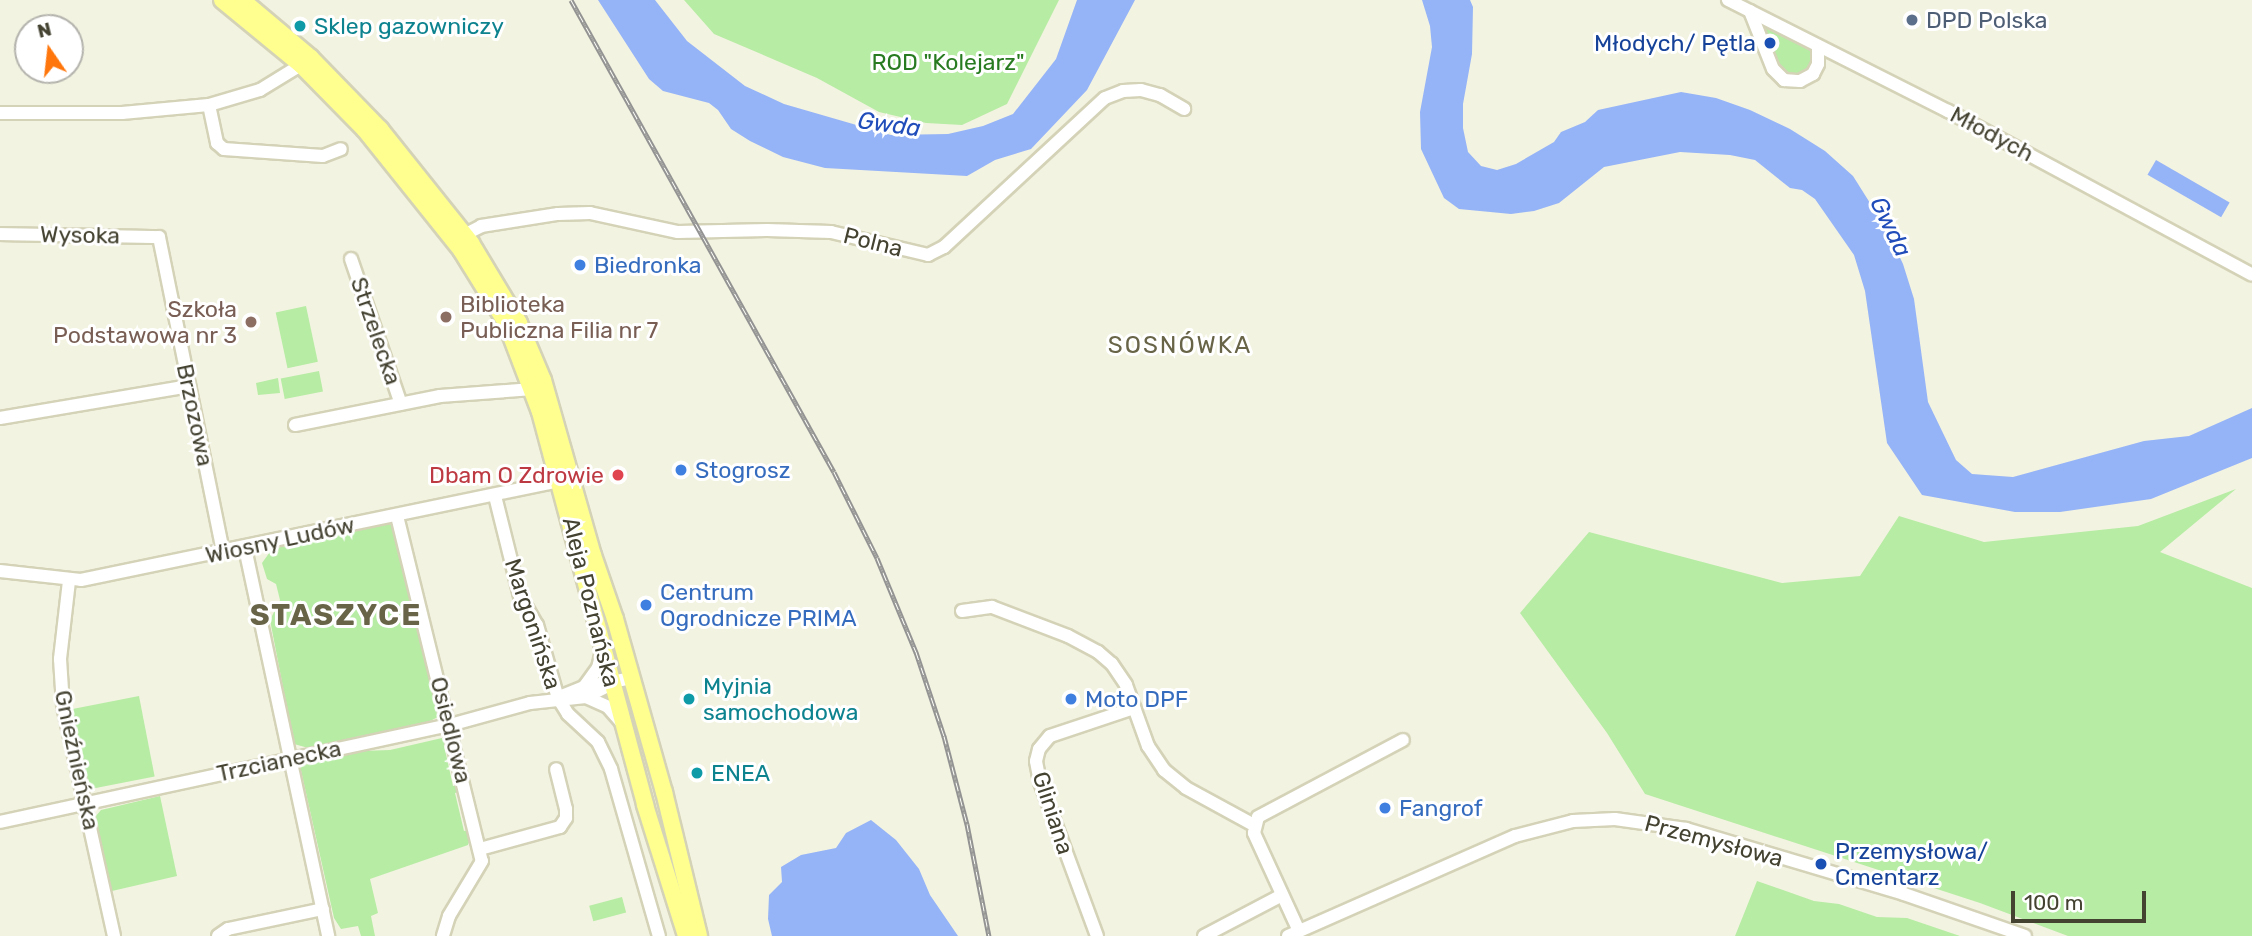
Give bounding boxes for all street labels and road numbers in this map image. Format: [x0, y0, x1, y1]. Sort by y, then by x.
street label: Młodych [1946, 101, 2038, 167]
street label: Wysoka [40, 221, 120, 249]
street label: Polna [841, 221, 905, 263]
street label: Strzelecka [345, 274, 407, 388]
street label: Brzozowa [171, 361, 219, 469]
street label: Wiosny Ludów [203, 511, 357, 569]
street label: Aleja Poznańska [557, 514, 625, 690]
street label: Margonińska [499, 555, 567, 693]
street label: Osiedlowa [424, 674, 478, 786]
street label: Gnieźnieńska [49, 688, 105, 832]
street label: Trzcianecka [214, 734, 344, 788]
street label: Gliniana [1027, 768, 1079, 858]
street label: Przemysłowa [1642, 809, 1786, 873]

